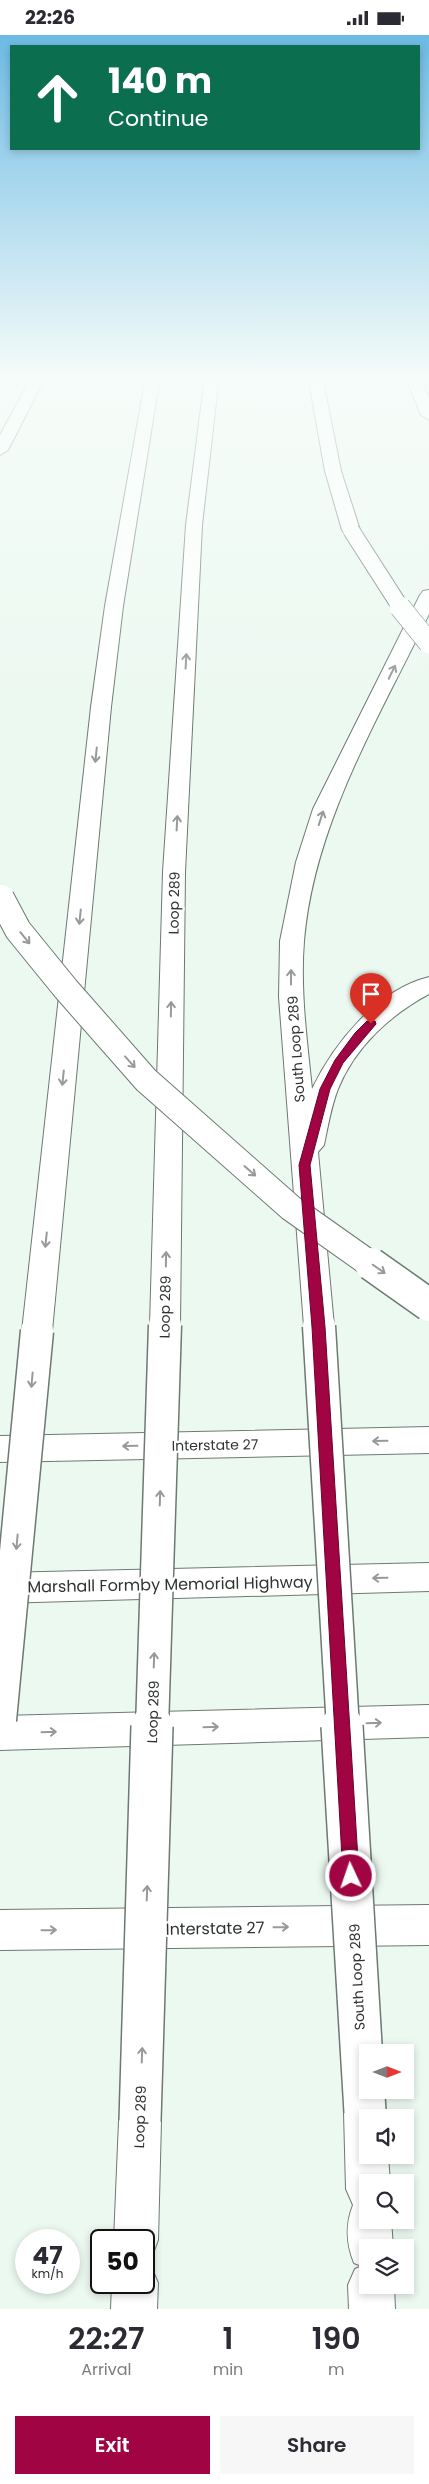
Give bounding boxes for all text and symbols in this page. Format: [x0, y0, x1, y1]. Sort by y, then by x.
text: 22:26 [25, 4, 75, 31]
text: 140 m [108, 56, 212, 105]
icon: ahead [25, 65, 90, 130]
text: Continue [108, 103, 208, 134]
one-way arrow [181, 653, 190, 669]
one-way arrow [388, 665, 397, 680]
one-way arrow [92, 747, 101, 763]
one-way arrow [317, 811, 326, 827]
one-way arrow [172, 816, 181, 832]
street label: Loop 289 [163, 871, 185, 935]
one-way arrow [75, 908, 85, 924]
one-way arrow [19, 931, 30, 944]
one-way arrow [286, 969, 296, 986]
pin [350, 973, 392, 1024]
icon: arrive [357, 980, 385, 1008]
street label: South Loop 289 [282, 995, 310, 1103]
one-way arrow [167, 1001, 176, 1017]
one-way arrow [124, 1055, 136, 1068]
one-way arrow [58, 1070, 68, 1086]
one-way arrow [243, 1165, 256, 1177]
one-way arrow [42, 1232, 51, 1248]
one-way arrow [162, 1251, 171, 1267]
one-way arrow [372, 1264, 386, 1274]
street label: Loop 289 [154, 1275, 176, 1339]
one-way arrow [28, 1372, 37, 1388]
street label: Interstate 27 [172, 1434, 259, 1456]
one-way arrow [373, 1436, 389, 1446]
one-way arrow [123, 1442, 139, 1451]
one-way arrow [155, 1490, 164, 1506]
one-way arrow [12, 1533, 22, 1549]
street label: Marshall Formby Memorial Highway [27, 1571, 313, 1598]
one-way arrow [373, 1573, 389, 1583]
one-way arrow [150, 1652, 159, 1668]
street label: Loop 289 [142, 1680, 164, 1744]
one-way arrow [365, 1718, 381, 1728]
one-way arrow [202, 1722, 219, 1732]
one-way arrow [40, 1727, 56, 1736]
position arrow [324, 1849, 376, 1901]
one-way arrow [142, 1885, 152, 1901]
street label: Interstate 27 [165, 1916, 265, 1941]
one-way arrow [272, 1922, 289, 1932]
street label: South Loop 289 [344, 1923, 370, 2031]
one-way arrow [40, 1925, 56, 1935]
north arrow [359, 2044, 414, 2099]
map controls [359, 2044, 414, 2294]
one-way arrow [137, 2047, 147, 2064]
street label: Loop 289 [129, 2085, 151, 2149]
button: sound [359, 2109, 414, 2164]
button: search [359, 2174, 414, 2229]
speed limit sign: 50 [90, 2229, 155, 2294]
text: 47 [32, 2238, 63, 2273]
button: layers [359, 2239, 414, 2294]
text: km/h [32, 2265, 63, 2282]
text: 22:27 [68, 2317, 144, 2360]
text: 1 [223, 2317, 233, 2360]
text: 190 [312, 2317, 361, 2360]
text: Arrival [81, 2358, 132, 2381]
text: min [213, 2358, 243, 2381]
text: m [328, 2358, 344, 2381]
button: Exit [15, 2416, 210, 2474]
button: Share [220, 2416, 414, 2474]

